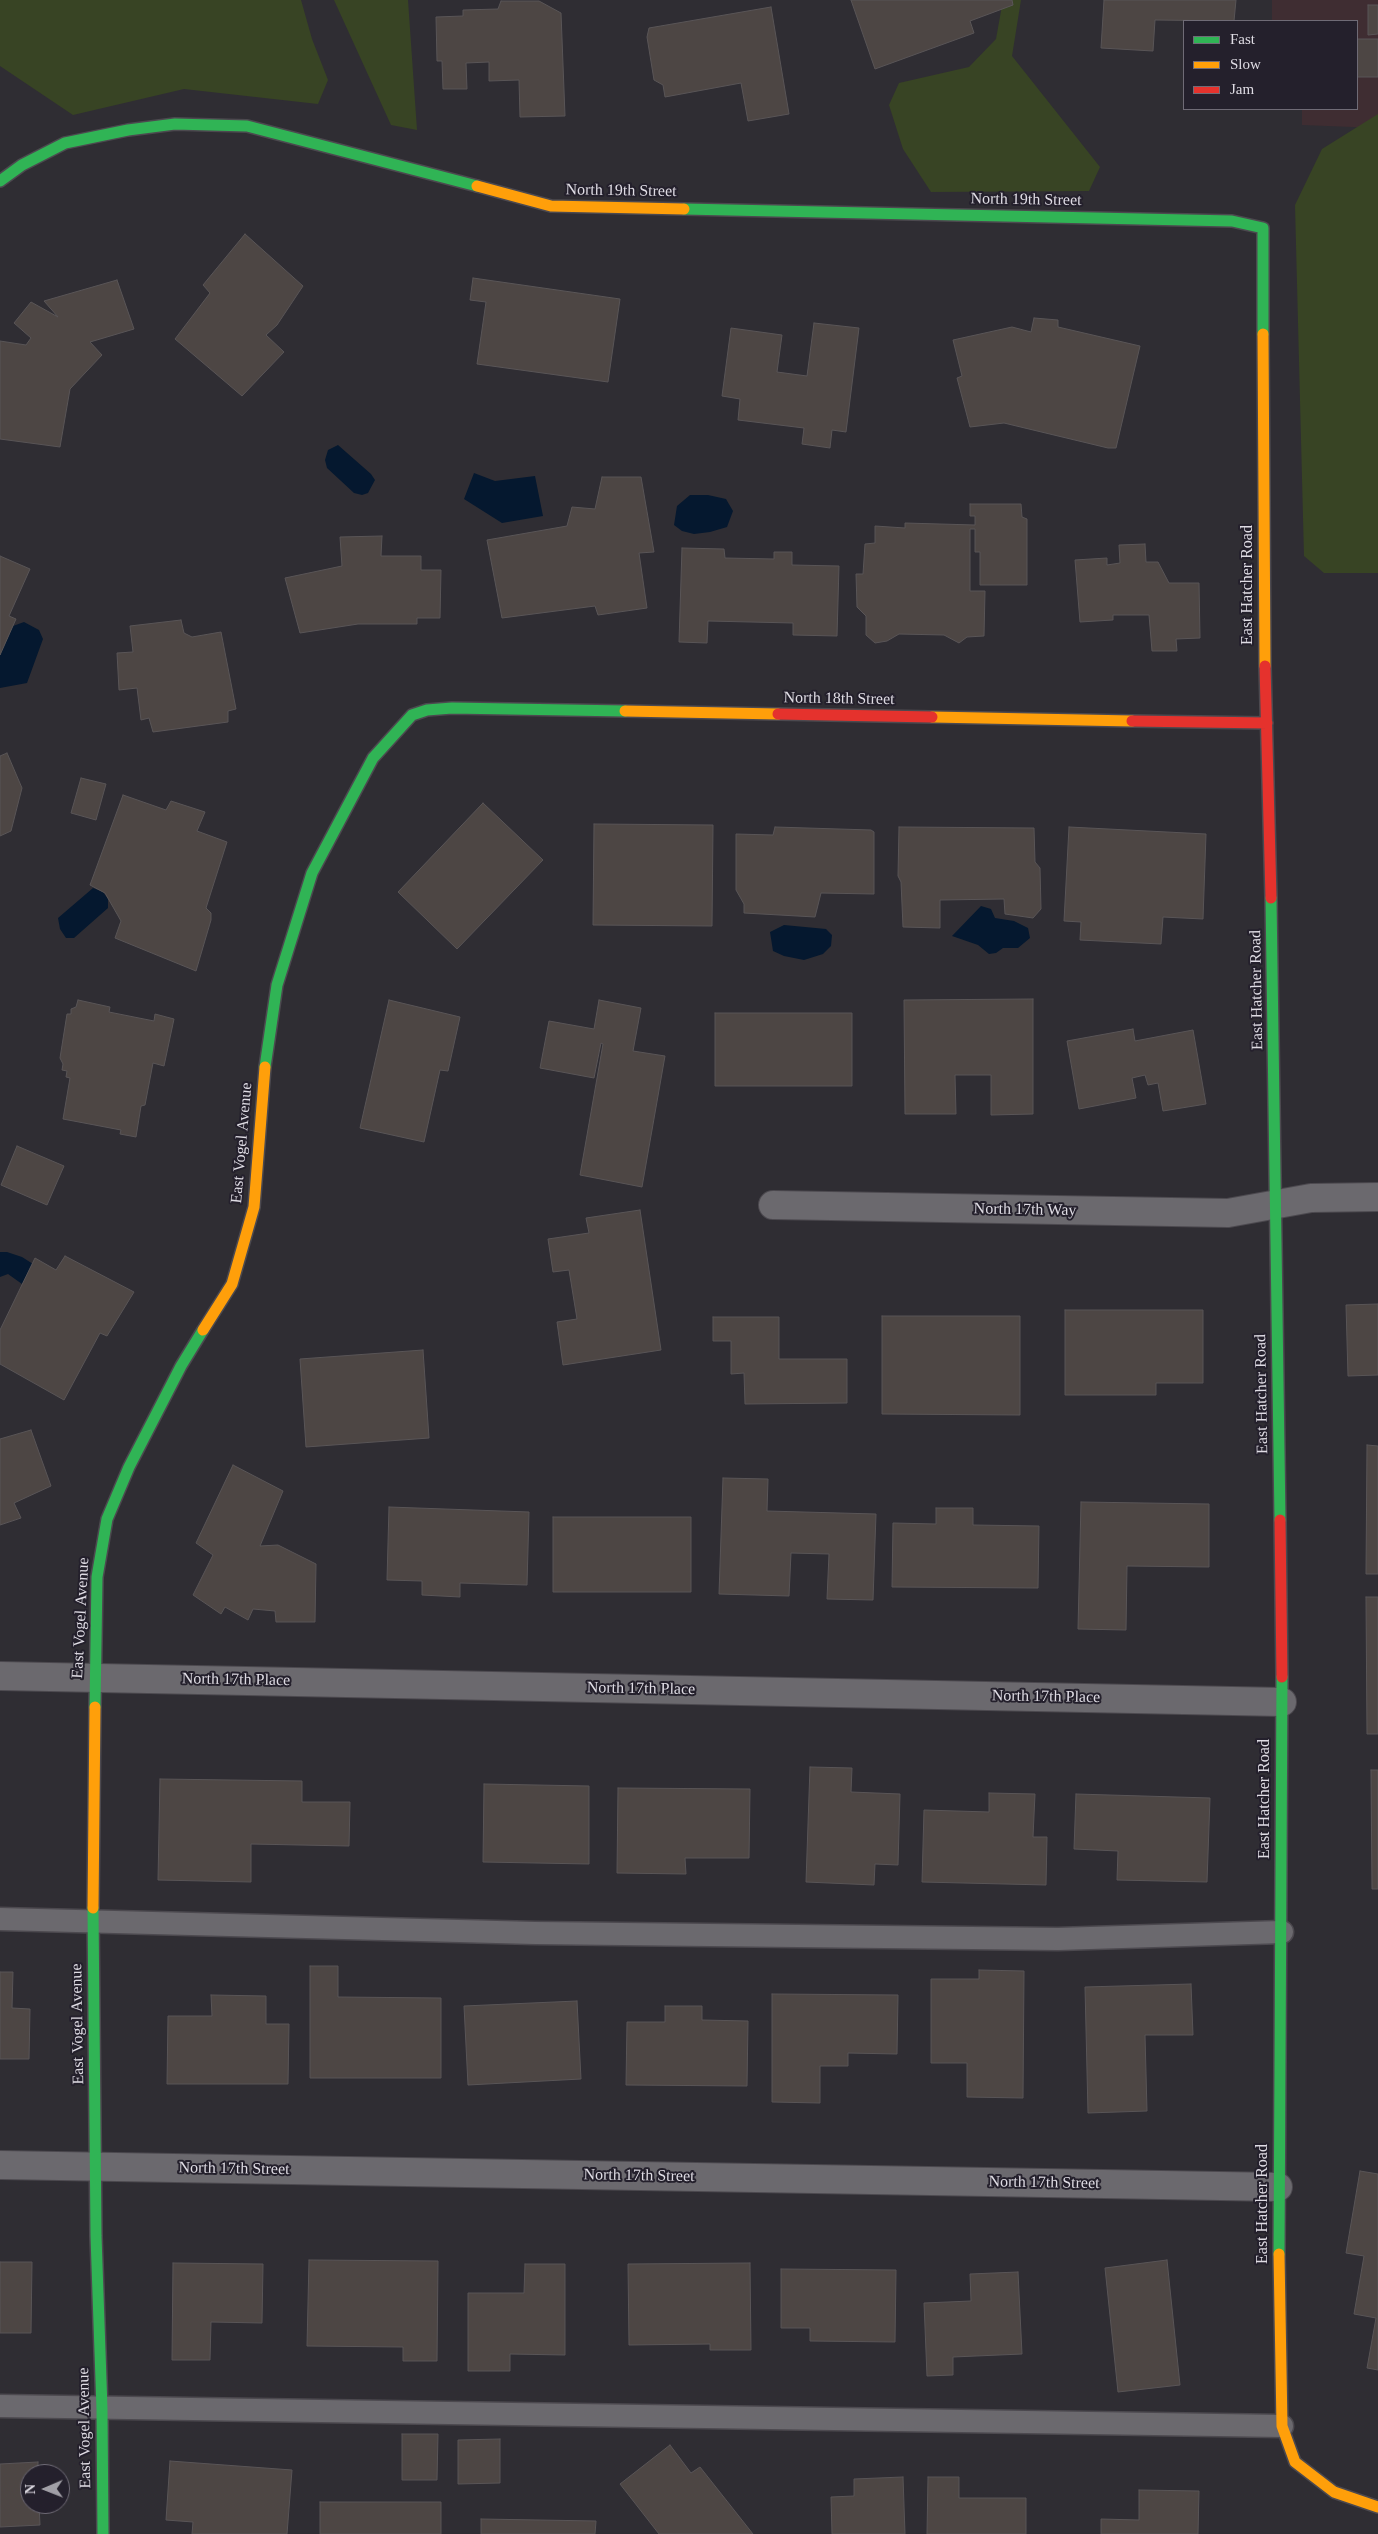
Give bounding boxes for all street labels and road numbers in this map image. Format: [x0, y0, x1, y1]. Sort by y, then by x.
street label: North 19th Street [565, 180, 677, 202]
street label: North 19th Street [970, 189, 1082, 211]
street label: East Hatcher Road [1238, 525, 1258, 645]
street label: North 18th Street [783, 688, 895, 710]
street label: East Hatcher Road [1246, 930, 1268, 1050]
street label: East Vogel Avenue [227, 1082, 257, 1204]
street label: North 17th Way [973, 1200, 1077, 1220]
street label: East Hatcher Road [1251, 1334, 1273, 1454]
street label: East Vogel Avenue [68, 1557, 94, 1679]
street label: North 17th Place [182, 1669, 290, 1691]
street label: North 17th Place [587, 1678, 695, 1700]
street label: North 17th Place [992, 1686, 1100, 1708]
street label: East Hatcher Road [1255, 1739, 1275, 1859]
street label: East Vogel Avenue [67, 1963, 89, 2085]
street label: East Hatcher Road [1253, 2144, 1273, 2264]
street label: North 17th Street [178, 2158, 290, 2180]
street label: North 17th Street [583, 2165, 695, 2187]
street label: North 17th Street [988, 2172, 1100, 2194]
street label: East Vogel Avenue [74, 2367, 96, 2489]

